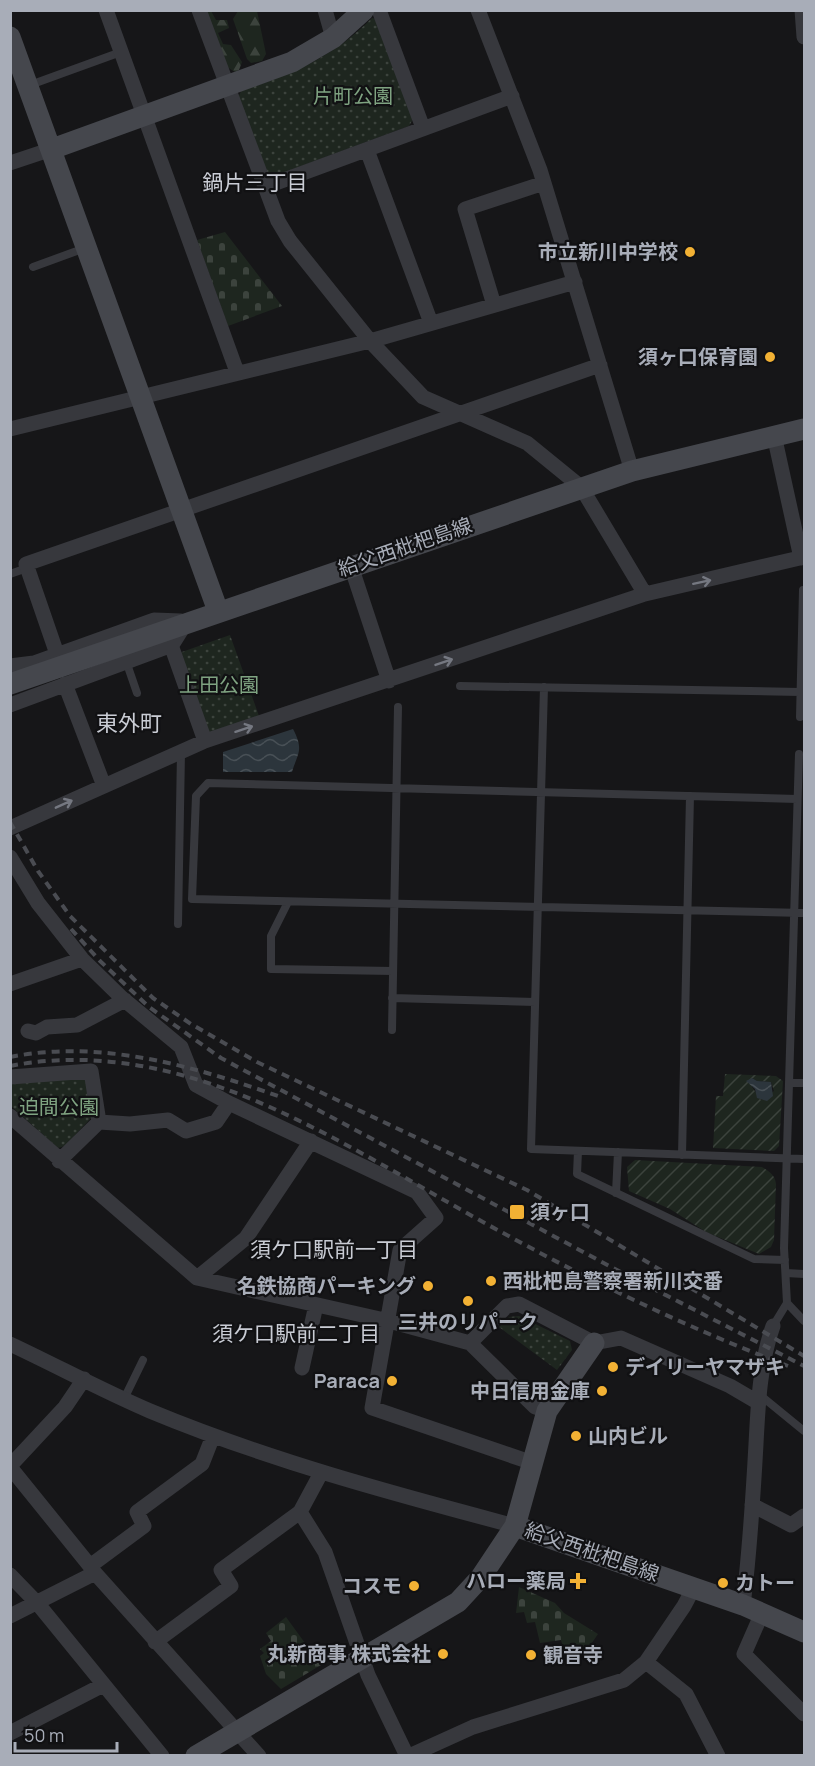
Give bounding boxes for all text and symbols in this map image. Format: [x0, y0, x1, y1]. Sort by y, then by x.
park label: 片町公園 [313, 82, 393, 109]
district label: 鍋片三丁目 [203, 168, 308, 196]
place label: 市立新川中学校 [538, 238, 678, 265]
marker: 市立新川中学校 [683, 245, 697, 259]
place label: 須ヶ口保育園 [638, 343, 758, 370]
marker: 須ヶ口保育園 [763, 350, 777, 364]
street label: 給父西枇杷島線 [334, 511, 475, 582]
one-way arrow [692, 575, 711, 587]
one-way arrow [434, 656, 453, 667]
park label: 上田公園 [179, 671, 259, 698]
district label: 東外町 [96, 708, 162, 738]
one-way arrow [234, 722, 253, 733]
one-way arrow [54, 798, 72, 809]
park label: 迫間公園 [19, 1093, 99, 1120]
place label: 須ヶ口 [530, 1198, 590, 1225]
marker: 須ヶ口 [508, 1203, 526, 1221]
district label: 須ケ口駅前一丁目 [250, 1235, 418, 1263]
place label: 西枇杷島警察署新川交番 [503, 1267, 723, 1294]
place label: 名鉄協商パーキング [237, 1272, 416, 1299]
marker: 西枇杷島警察署新川交番 [484, 1274, 498, 1288]
marker: 名鉄協商パーキング [421, 1279, 435, 1293]
marker: 三井のリパーク [461, 1294, 475, 1308]
place label: 三井のリパーク [398, 1308, 538, 1335]
district label: 須ケ口駅前二丁目 [212, 1319, 380, 1347]
place label: デイリーヤマザキ [625, 1353, 785, 1380]
marker: デイリーヤマザキ [606, 1360, 620, 1374]
place label: Paraca [314, 1367, 380, 1394]
marker: Paraca [385, 1374, 399, 1388]
place label: 中日信用金庫 [470, 1377, 590, 1404]
marker: 中日信用金庫 [595, 1384, 609, 1398]
place label: 山内ビル [588, 1422, 668, 1449]
marker: 山内ビル [569, 1429, 583, 1443]
street label: 給父西枇杷島線 [522, 1516, 663, 1587]
place label: ハロー薬局 [466, 1567, 566, 1594]
place label: カトー [735, 1569, 795, 1596]
place label: コスモ [342, 1572, 402, 1599]
marker: ハロー薬局 [571, 1574, 585, 1588]
marker: カトー [716, 1576, 730, 1590]
marker: コスモ [407, 1579, 421, 1593]
place label: 丸新商事 株式会社 [267, 1640, 431, 1667]
place label: 観音寺 [543, 1641, 603, 1668]
marker: 丸新商事 株式会社 [436, 1647, 450, 1661]
marker: 観音寺 [524, 1648, 538, 1662]
scale bar [15, 1715, 117, 1753]
text: 50 m [24, 1723, 64, 1747]

